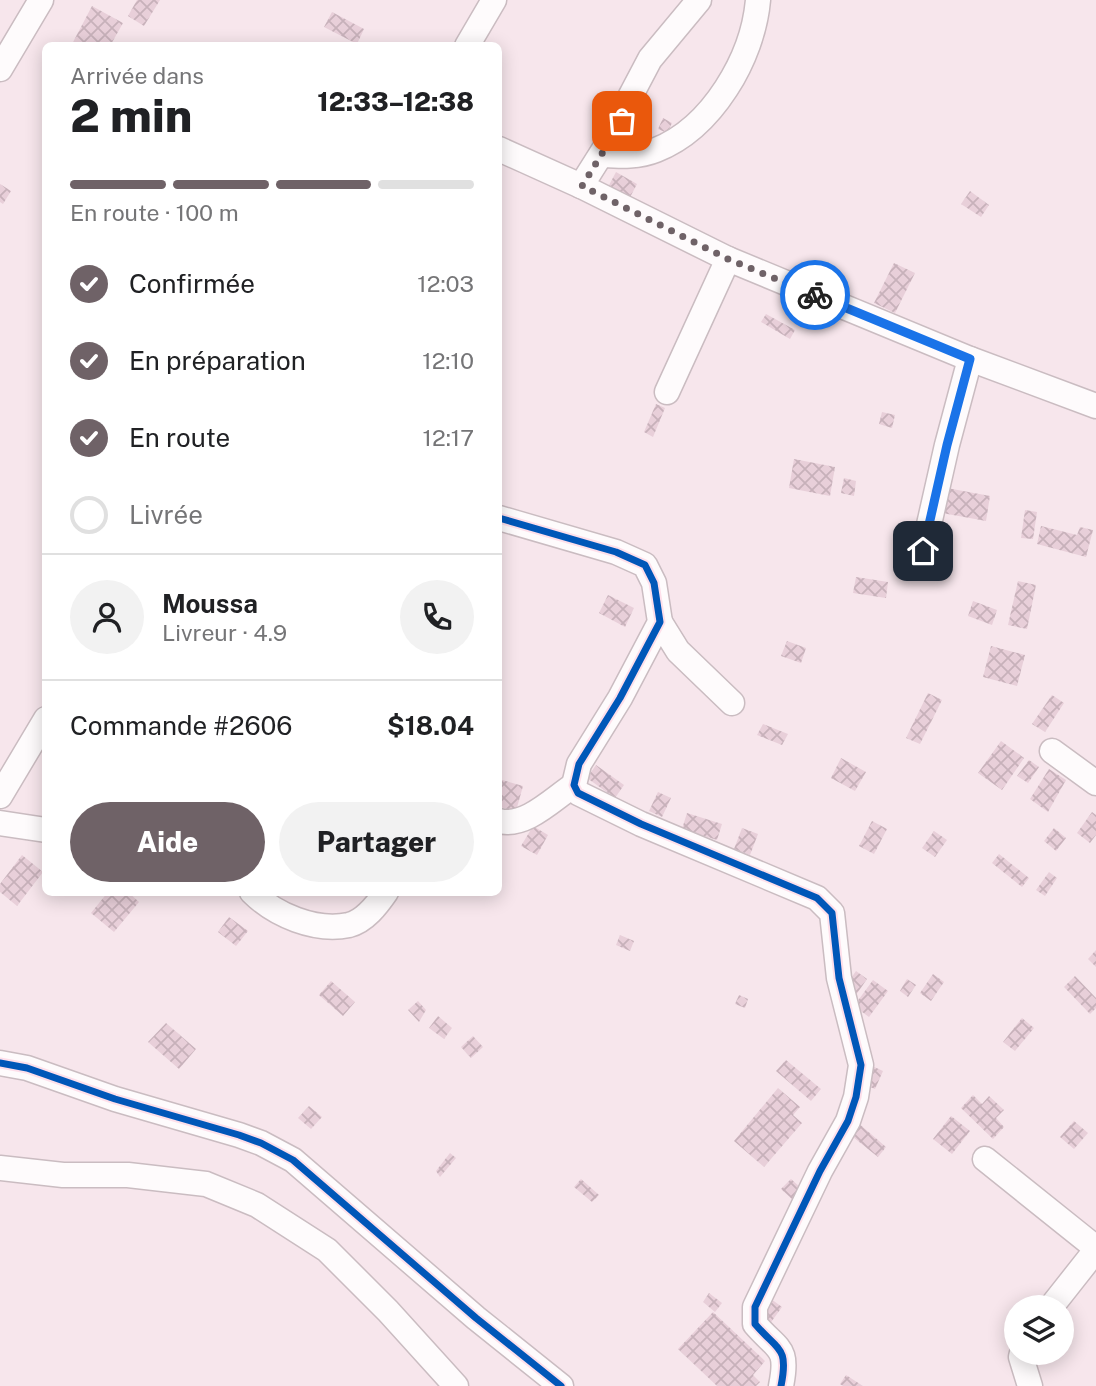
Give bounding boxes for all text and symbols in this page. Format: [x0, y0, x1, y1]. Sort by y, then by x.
text: Arrivée dans [70, 62, 204, 89]
text: 12:33–12:38 [317, 86, 474, 117]
text: 2 min [70, 88, 192, 142]
pin [592, 91, 652, 151]
icon: bag [603, 102, 641, 140]
text: En route · 100 m [70, 199, 239, 226]
courier [780, 260, 850, 330]
icon: check [70, 265, 108, 303]
text: Confirmée [129, 268, 255, 299]
text: 12:03 [417, 270, 474, 297]
icon: bike [796, 276, 834, 314]
icon: check [70, 342, 108, 380]
text: En préparation [129, 345, 306, 376]
text: 12:10 [422, 347, 474, 374]
icon: check [70, 419, 108, 457]
text: En route [129, 422, 230, 453]
text: 12:17 [423, 424, 474, 451]
text: Livrée [129, 499, 203, 530]
pin [893, 521, 953, 581]
icon: home [904, 532, 942, 570]
button: person [70, 580, 144, 654]
button: phone [400, 580, 474, 654]
text: Moussa [162, 588, 258, 619]
text: Livreur · 4.9 [162, 619, 287, 646]
text: Commande #2606 [70, 710, 292, 741]
text: $18.04 [387, 710, 474, 741]
button: Aide [70, 802, 265, 882]
button: Partager [279, 802, 474, 882]
map controls [1004, 1295, 1074, 1365]
button: layers [1004, 1295, 1074, 1365]

